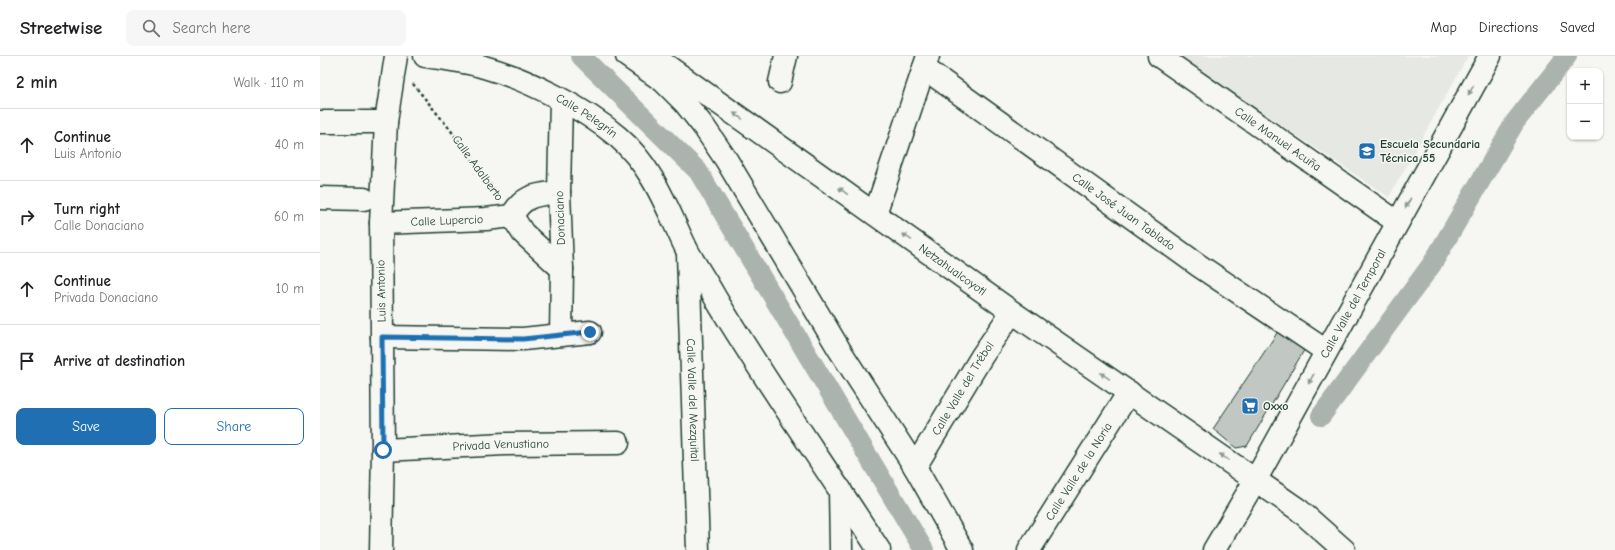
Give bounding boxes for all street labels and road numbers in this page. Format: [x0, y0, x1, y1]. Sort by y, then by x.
street label: Calle Pelegrín [553, 91, 620, 141]
street label: Calle Manuel Acuña [1232, 104, 1324, 174]
street label: Calle Adalberto [450, 132, 506, 204]
street label: Calle José Juan Tablado [1070, 170, 1178, 253]
street label: Donaciano [552, 191, 568, 245]
street label: Calle Lupercio [410, 212, 483, 229]
street label: Netzahualcoyotl [916, 241, 989, 298]
street label: Calle Valle del Temporal [1317, 247, 1389, 361]
street label: Luis Antonio [373, 260, 389, 322]
street label: Calle Valle del Mezquital [684, 338, 702, 462]
street label: Calle Valle del Trébol [929, 339, 997, 438]
street label: Calle Valle de la Noria [1043, 420, 1115, 523]
street label: Privada Venustiano [452, 437, 549, 454]

